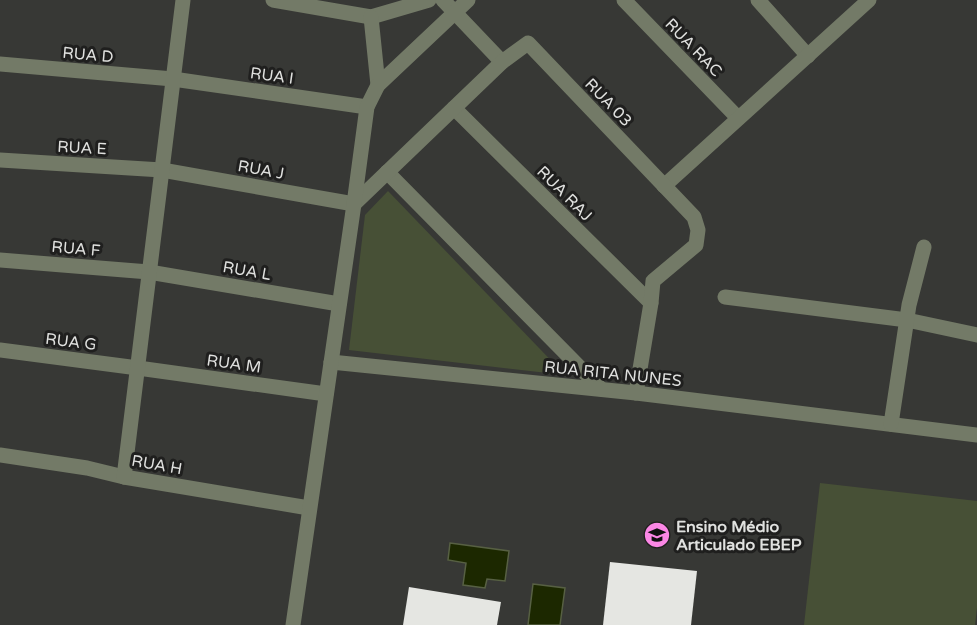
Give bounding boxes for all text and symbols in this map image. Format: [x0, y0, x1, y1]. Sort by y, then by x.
street label: RUA RAC [661, 14, 726, 81]
street label: RUA D [61, 43, 114, 67]
street label: RUA I [249, 63, 295, 89]
street label: RUA 03 [580, 74, 636, 131]
street label: RUA E [57, 137, 107, 159]
street label: RUA J [236, 156, 286, 184]
street label: RUA RAJ [532, 162, 596, 226]
street label: RUA F [51, 237, 101, 261]
street label: RUA L [221, 257, 272, 285]
street label: RUA G [44, 329, 98, 355]
street label: RUA M [205, 350, 262, 378]
street label: RUA RITA NUNES [543, 357, 683, 391]
street label: RUA H [130, 451, 184, 479]
place label: Ensino Médio Articulado EBEP [676, 517, 802, 555]
school or university icon: Ensino Médio Articulado EBEP [642, 520, 672, 550]

